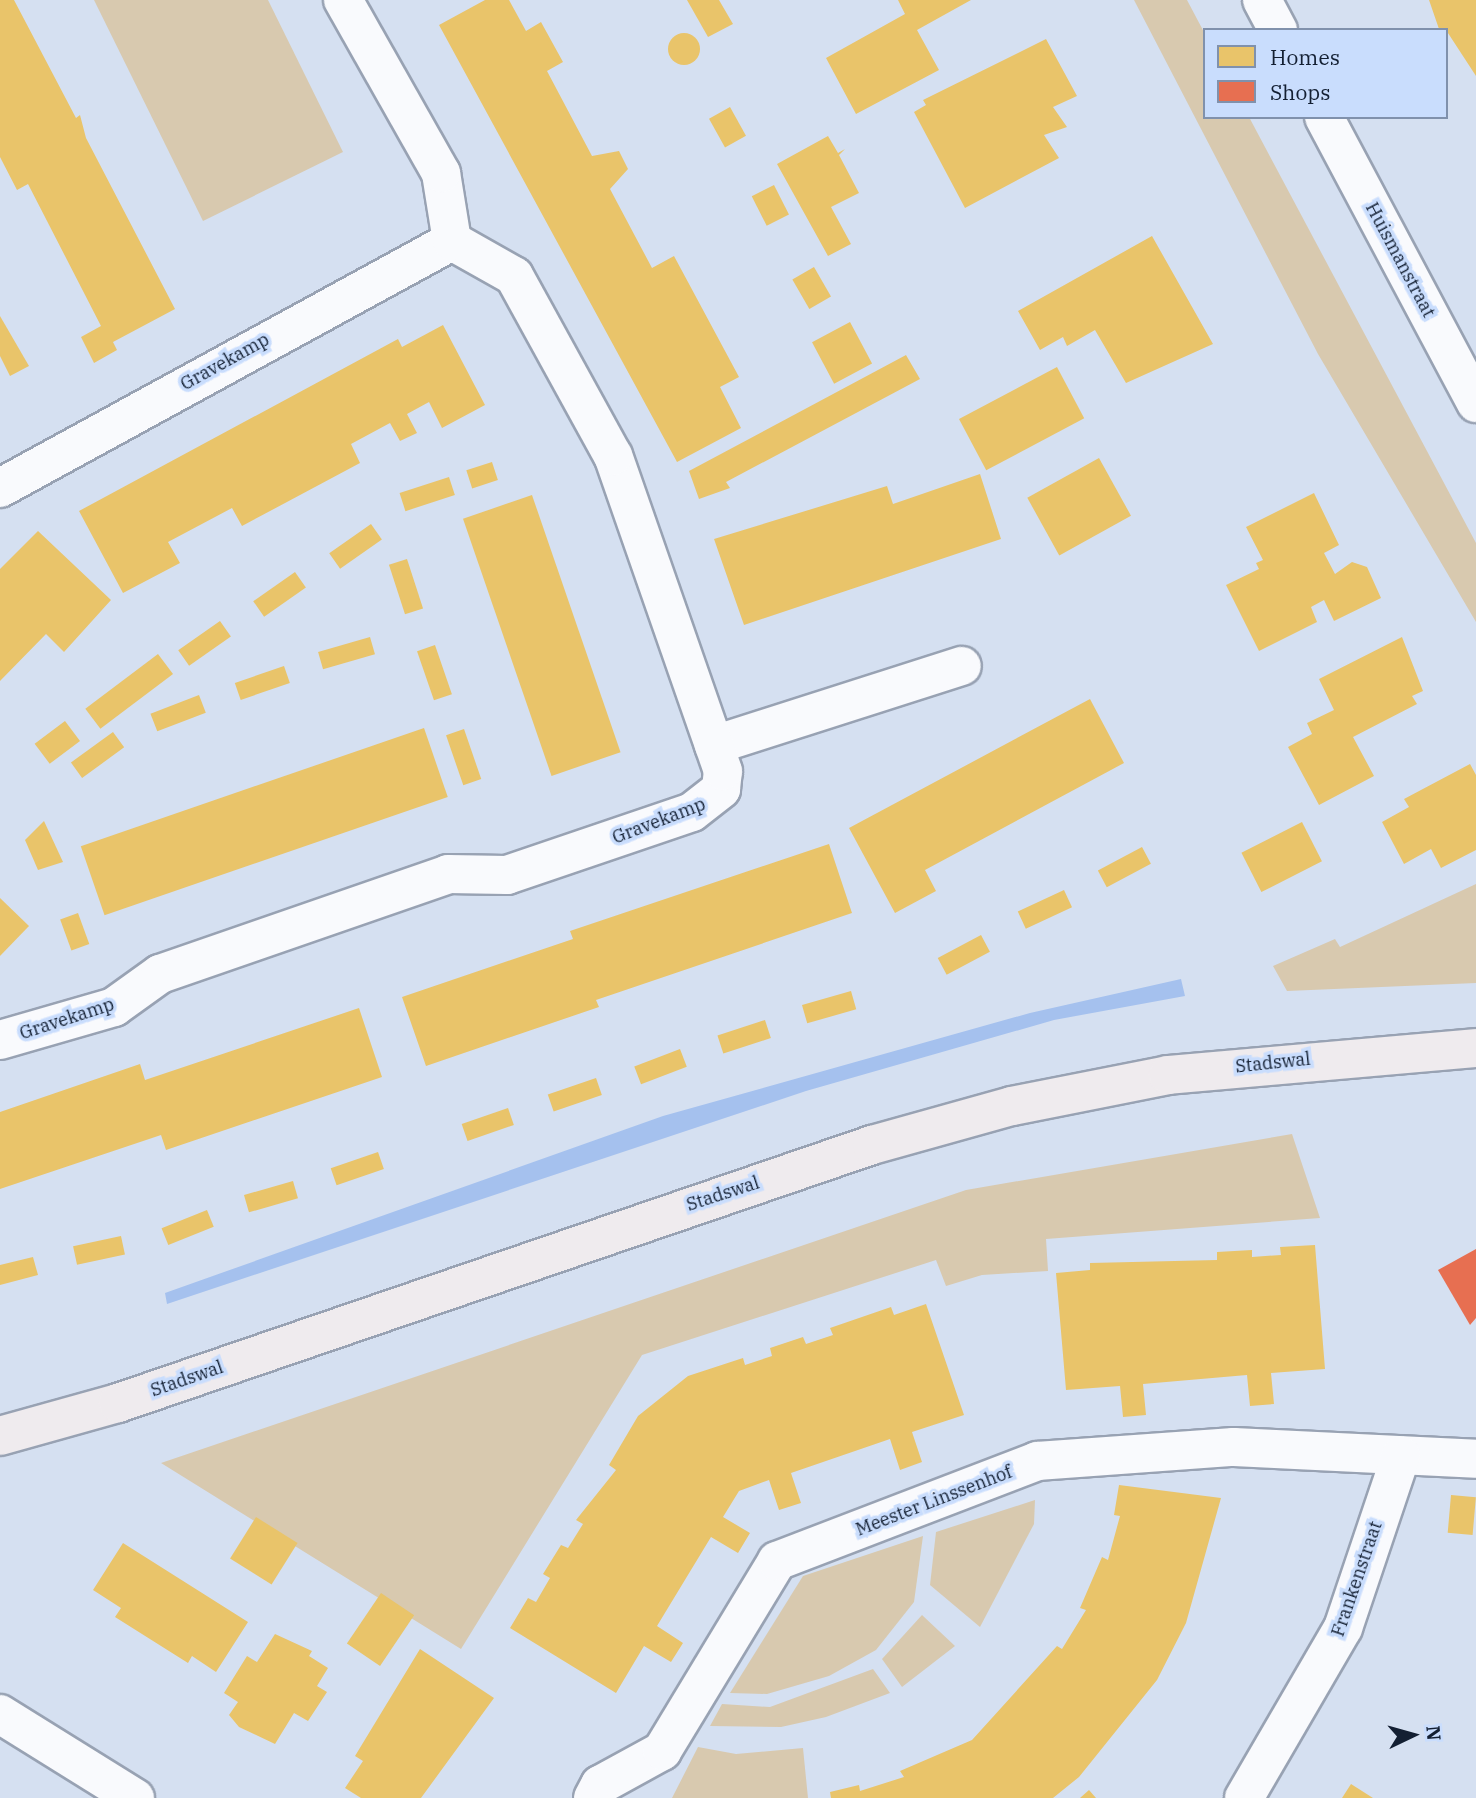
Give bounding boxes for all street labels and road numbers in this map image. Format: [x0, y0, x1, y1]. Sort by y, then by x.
street label: Huismanstraat [1361, 199, 1439, 321]
street label: Gravekamp [177, 329, 273, 395]
street label: Gravekamp [609, 793, 709, 849]
street label: Gravekamp [17, 994, 117, 1044]
street label: Stadswal [1234, 1048, 1312, 1078]
street label: Stadswal [684, 1172, 762, 1216]
street label: Stadswal [148, 1357, 226, 1401]
street label: Meester Linssenhof [853, 1461, 1015, 1541]
street label: Frankenstraat [1327, 1519, 1387, 1639]

